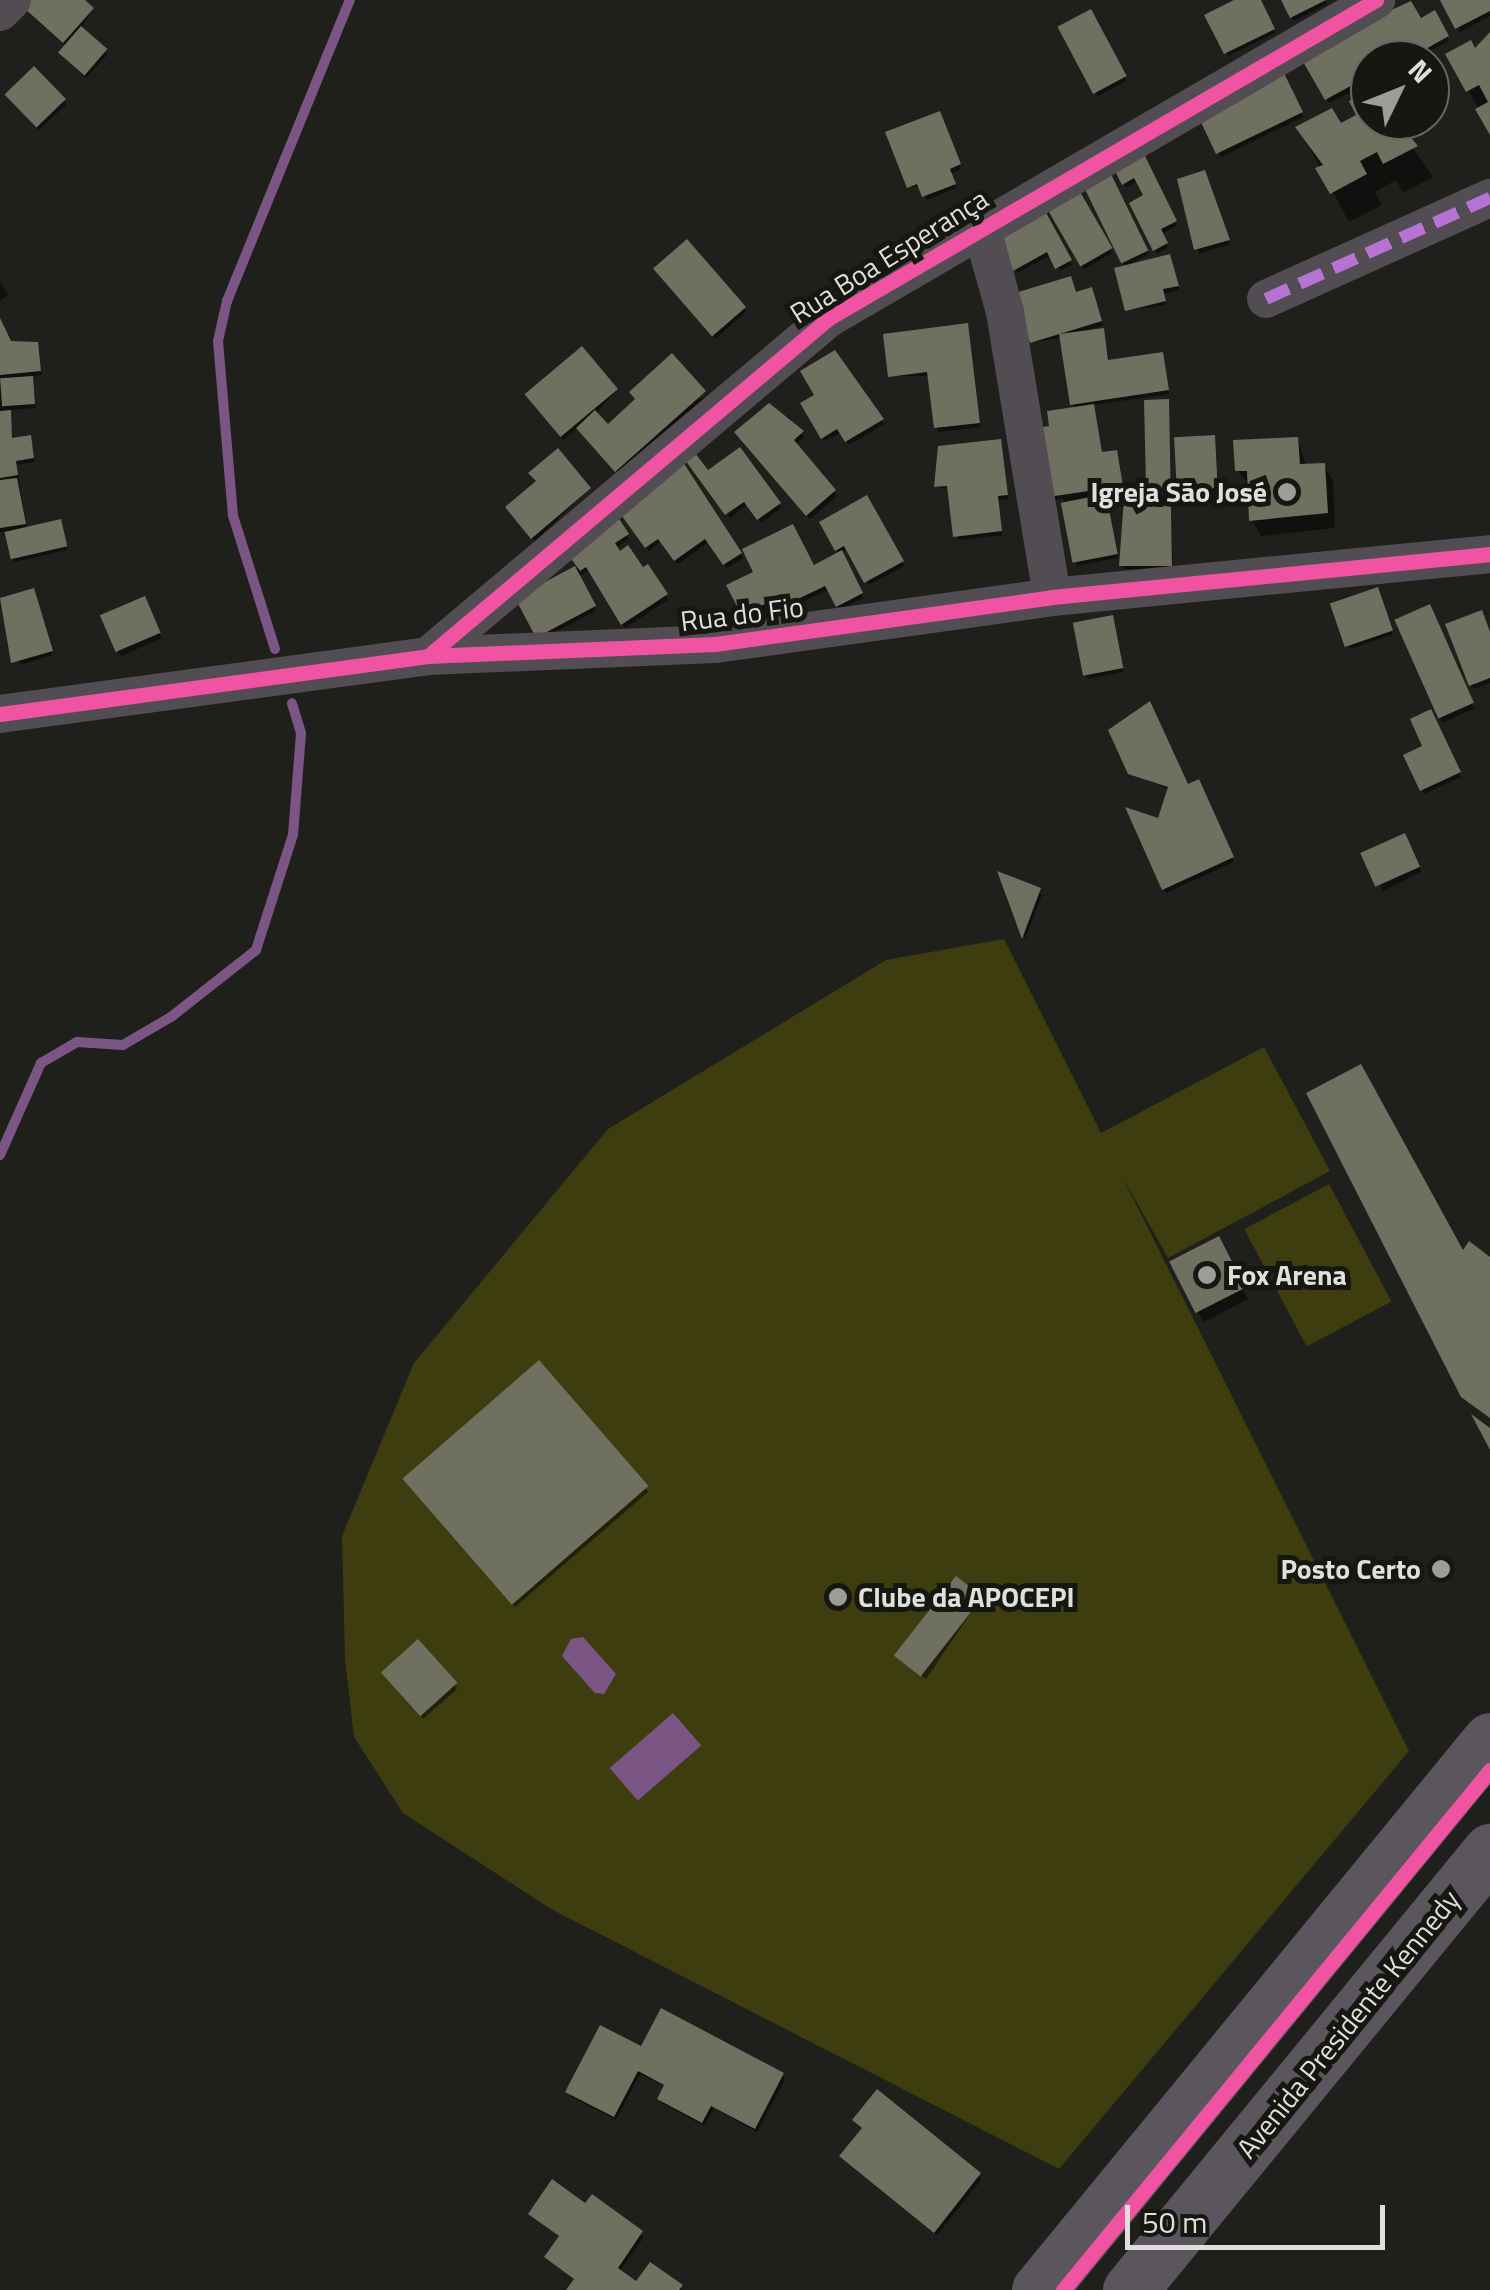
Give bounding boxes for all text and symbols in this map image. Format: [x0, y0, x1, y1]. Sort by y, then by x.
north arrow [1350, 40, 1450, 140]
text: N [1399, 49, 1443, 92]
street label: Rua Boa Esperança [784, 182, 994, 330]
place label: Igreja São José [1091, 475, 1267, 509]
marker: Igreja São José [1276, 481, 1298, 503]
street label: Rua do Fio [679, 590, 805, 638]
place label: Fox Arena [1227, 1258, 1347, 1292]
marker: Fox Arena [1196, 1264, 1218, 1286]
place label: Posto Certo [1280, 1552, 1421, 1586]
marker: Posto Certo [1430, 1558, 1452, 1580]
place label: Clube da APOCEPI [858, 1580, 1075, 1614]
marker: Clube da APOCEPI [827, 1586, 849, 1608]
street label: Avenida Presidente Kennedy [1229, 1883, 1467, 2165]
scale bar [1130, 2185, 1390, 2247]
text: 50 m [1142, 2199, 1207, 2245]

